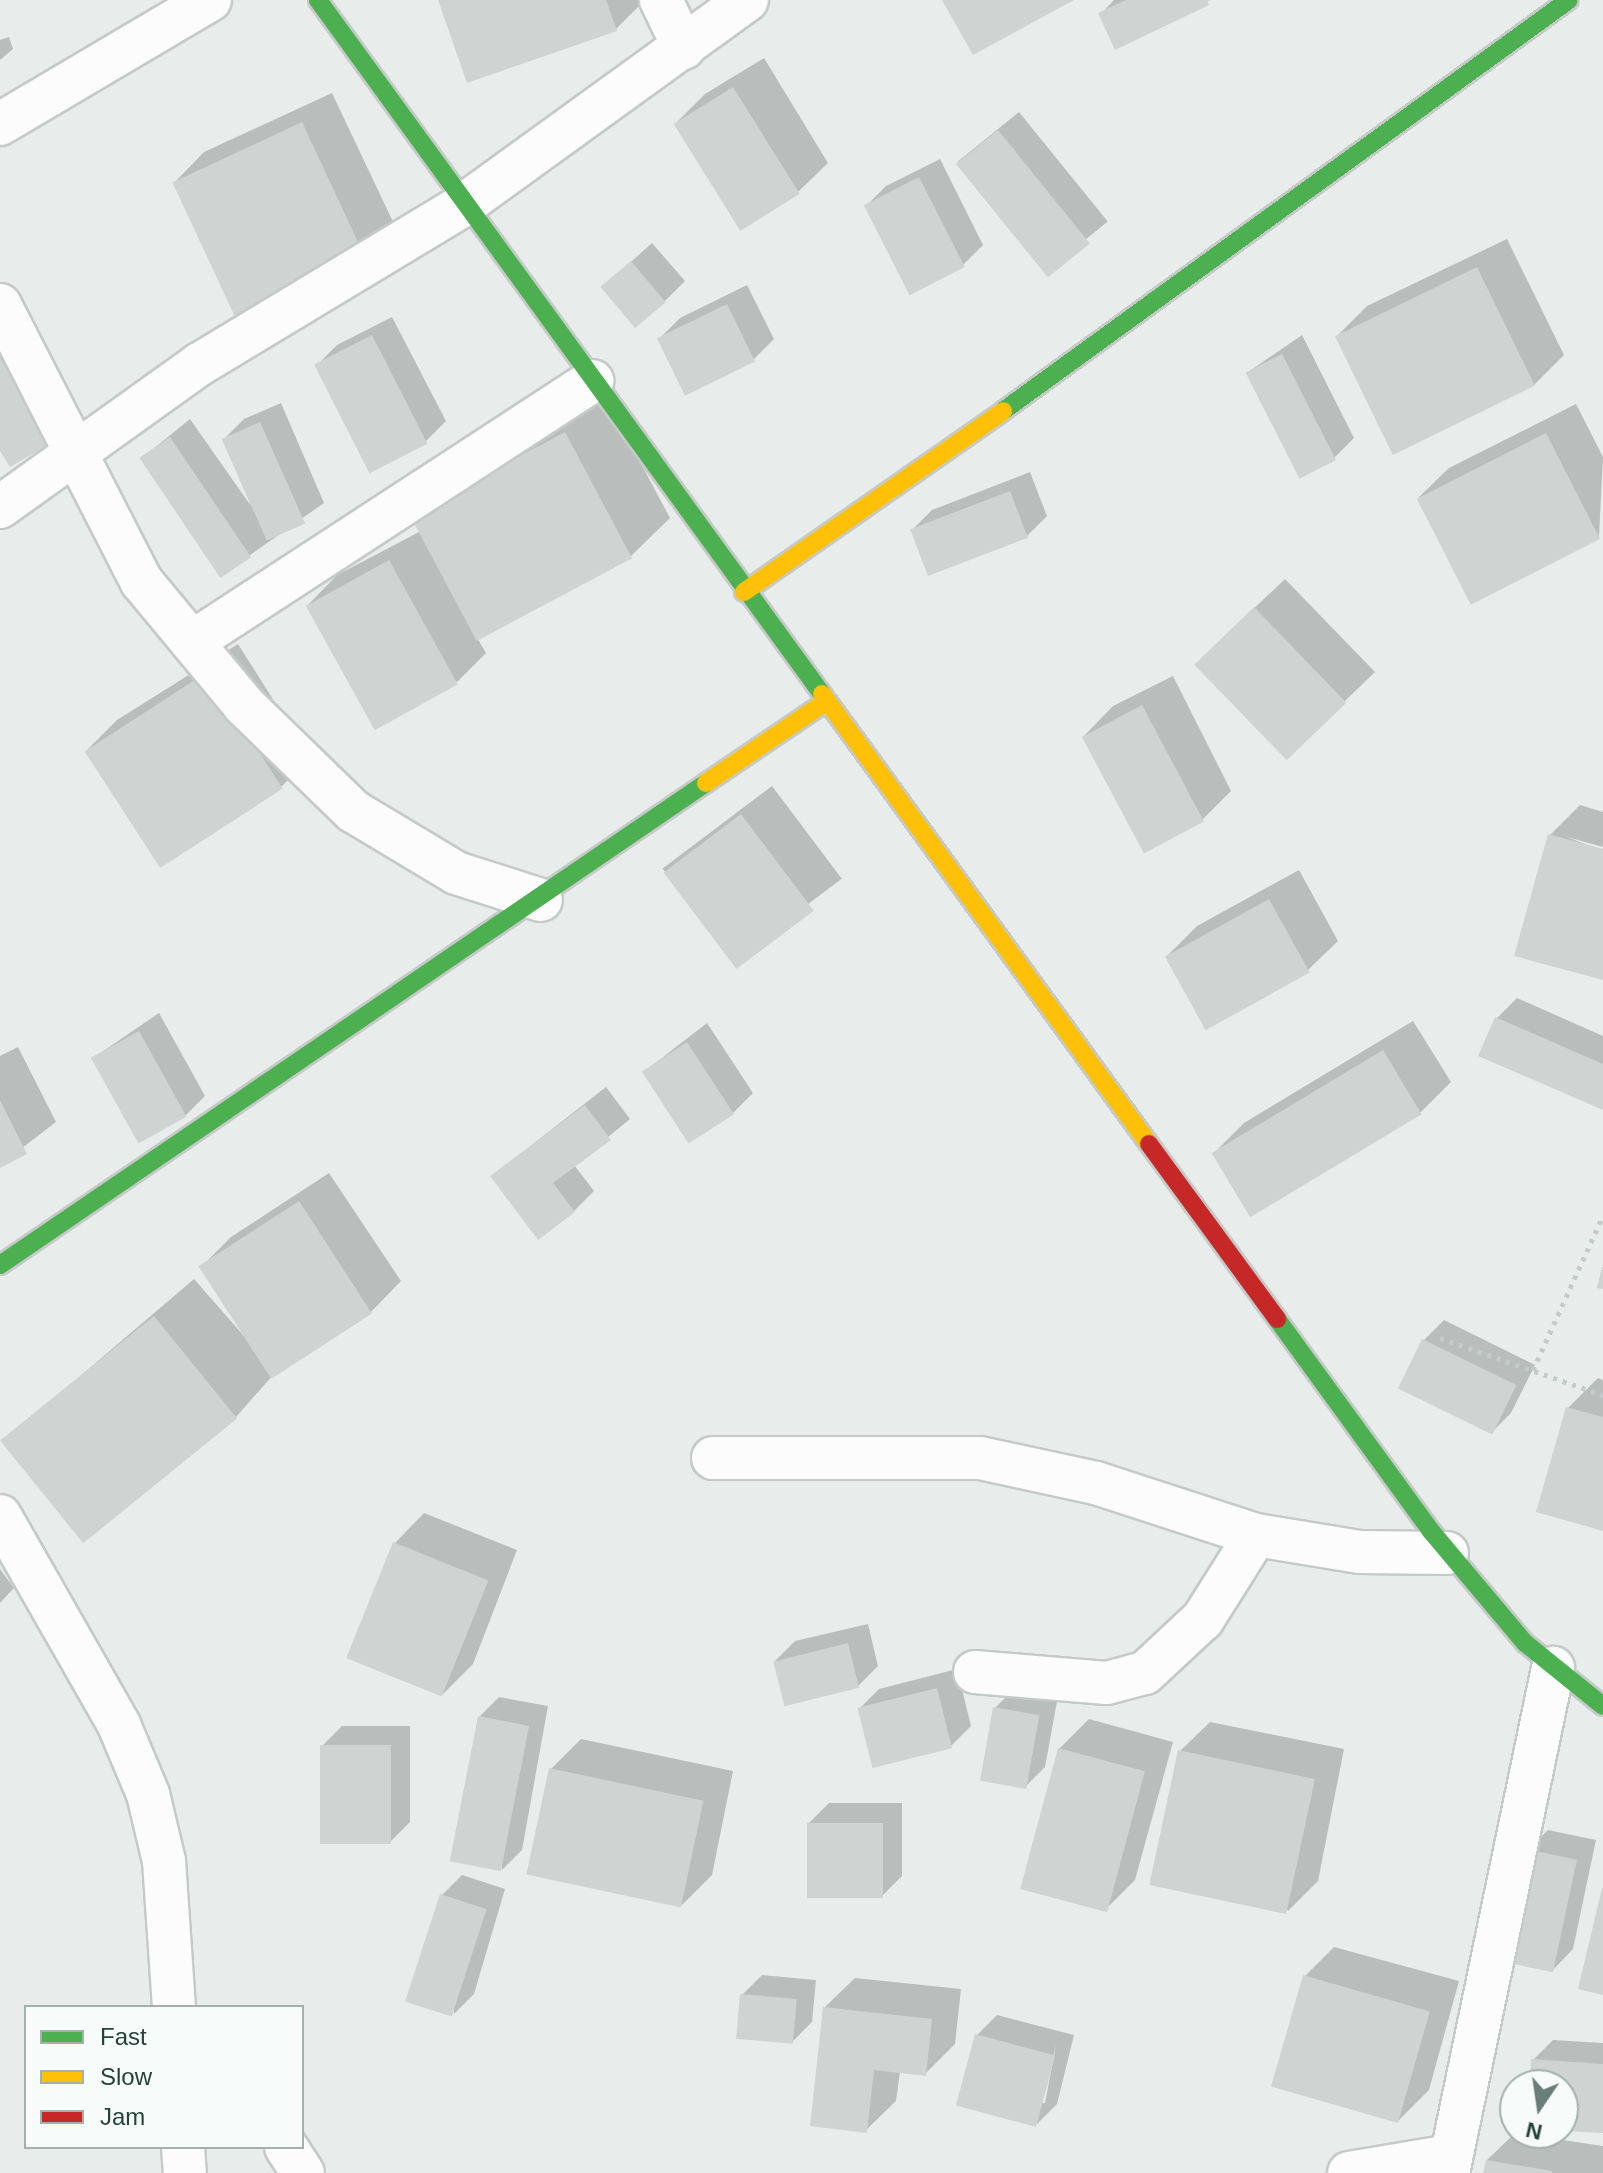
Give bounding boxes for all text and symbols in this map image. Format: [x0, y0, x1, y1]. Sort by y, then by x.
legend [24, 2005, 304, 2149]
text: Fast [100, 2023, 147, 2050]
text: Slow [100, 2063, 152, 2090]
north arrow [1499, 2069, 1579, 2149]
text: Jam [100, 2103, 145, 2130]
text: N [1523, 2117, 1544, 2145]

